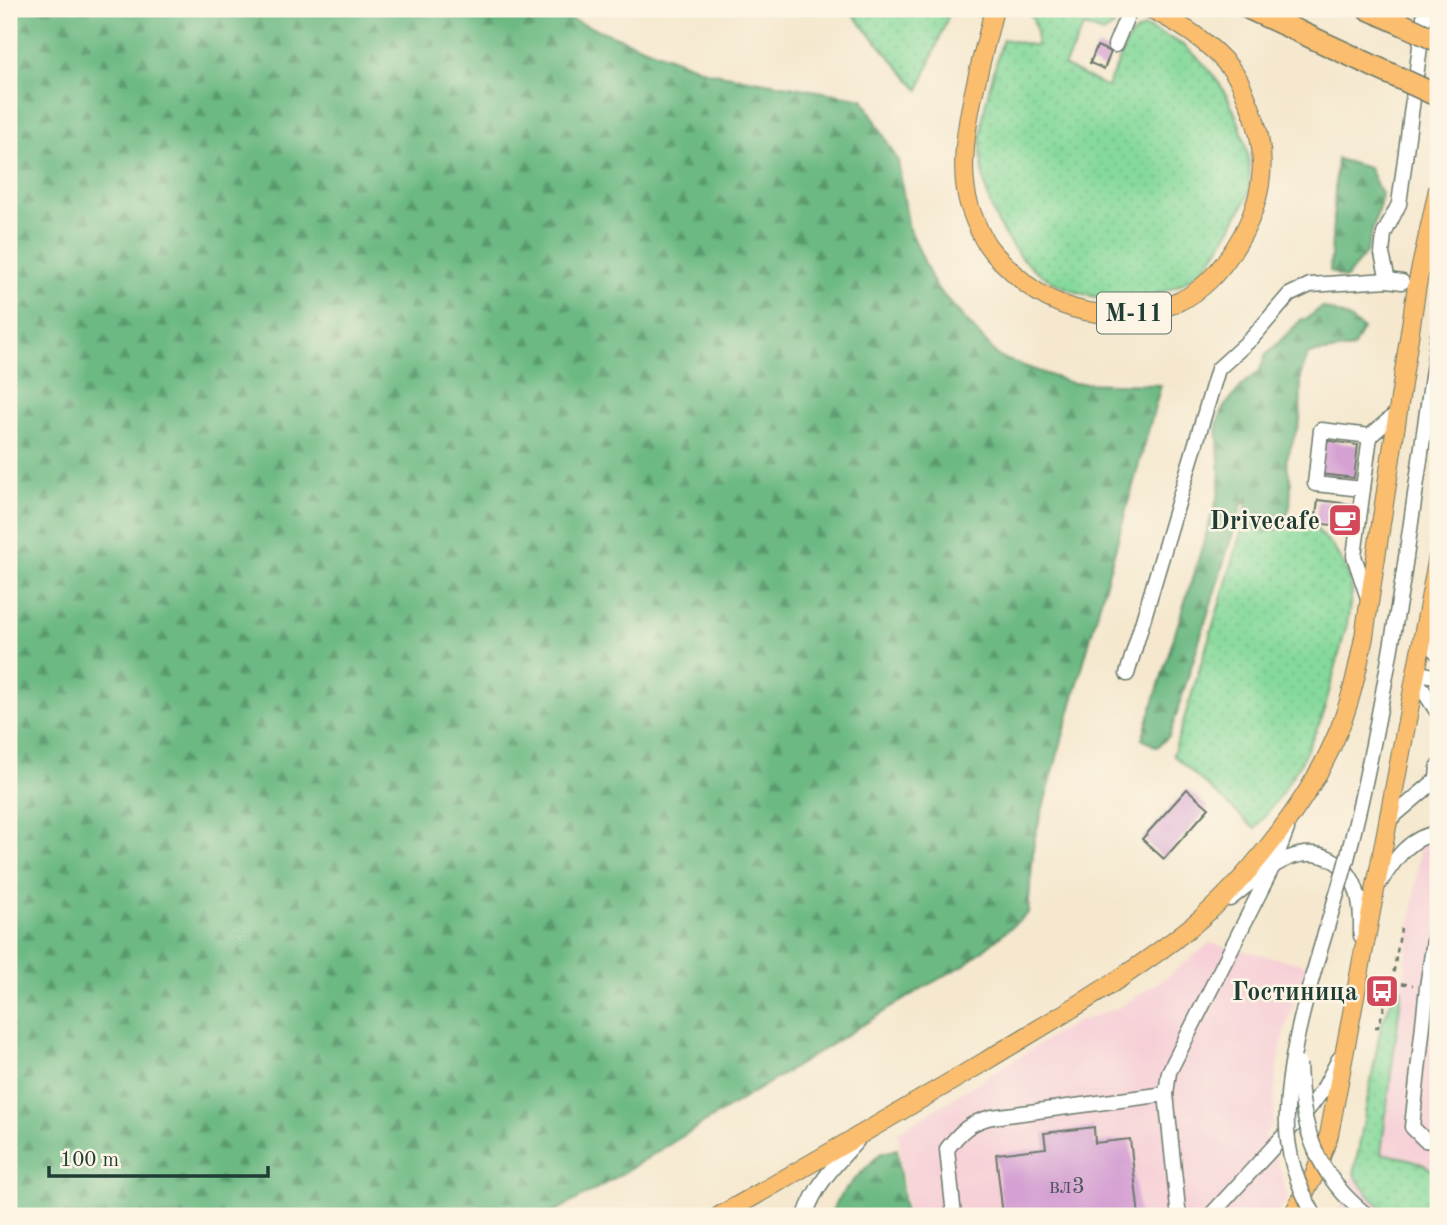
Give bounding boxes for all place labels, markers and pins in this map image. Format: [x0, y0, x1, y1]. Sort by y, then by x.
cafe icon: Drivecafe [1326, 501, 1364, 539]
place label: Drivecafe [1209, 509, 1320, 535]
bus stop icon: Гостиница [1363, 972, 1401, 1010]
place label: Гостиница [1232, 980, 1358, 1006]

